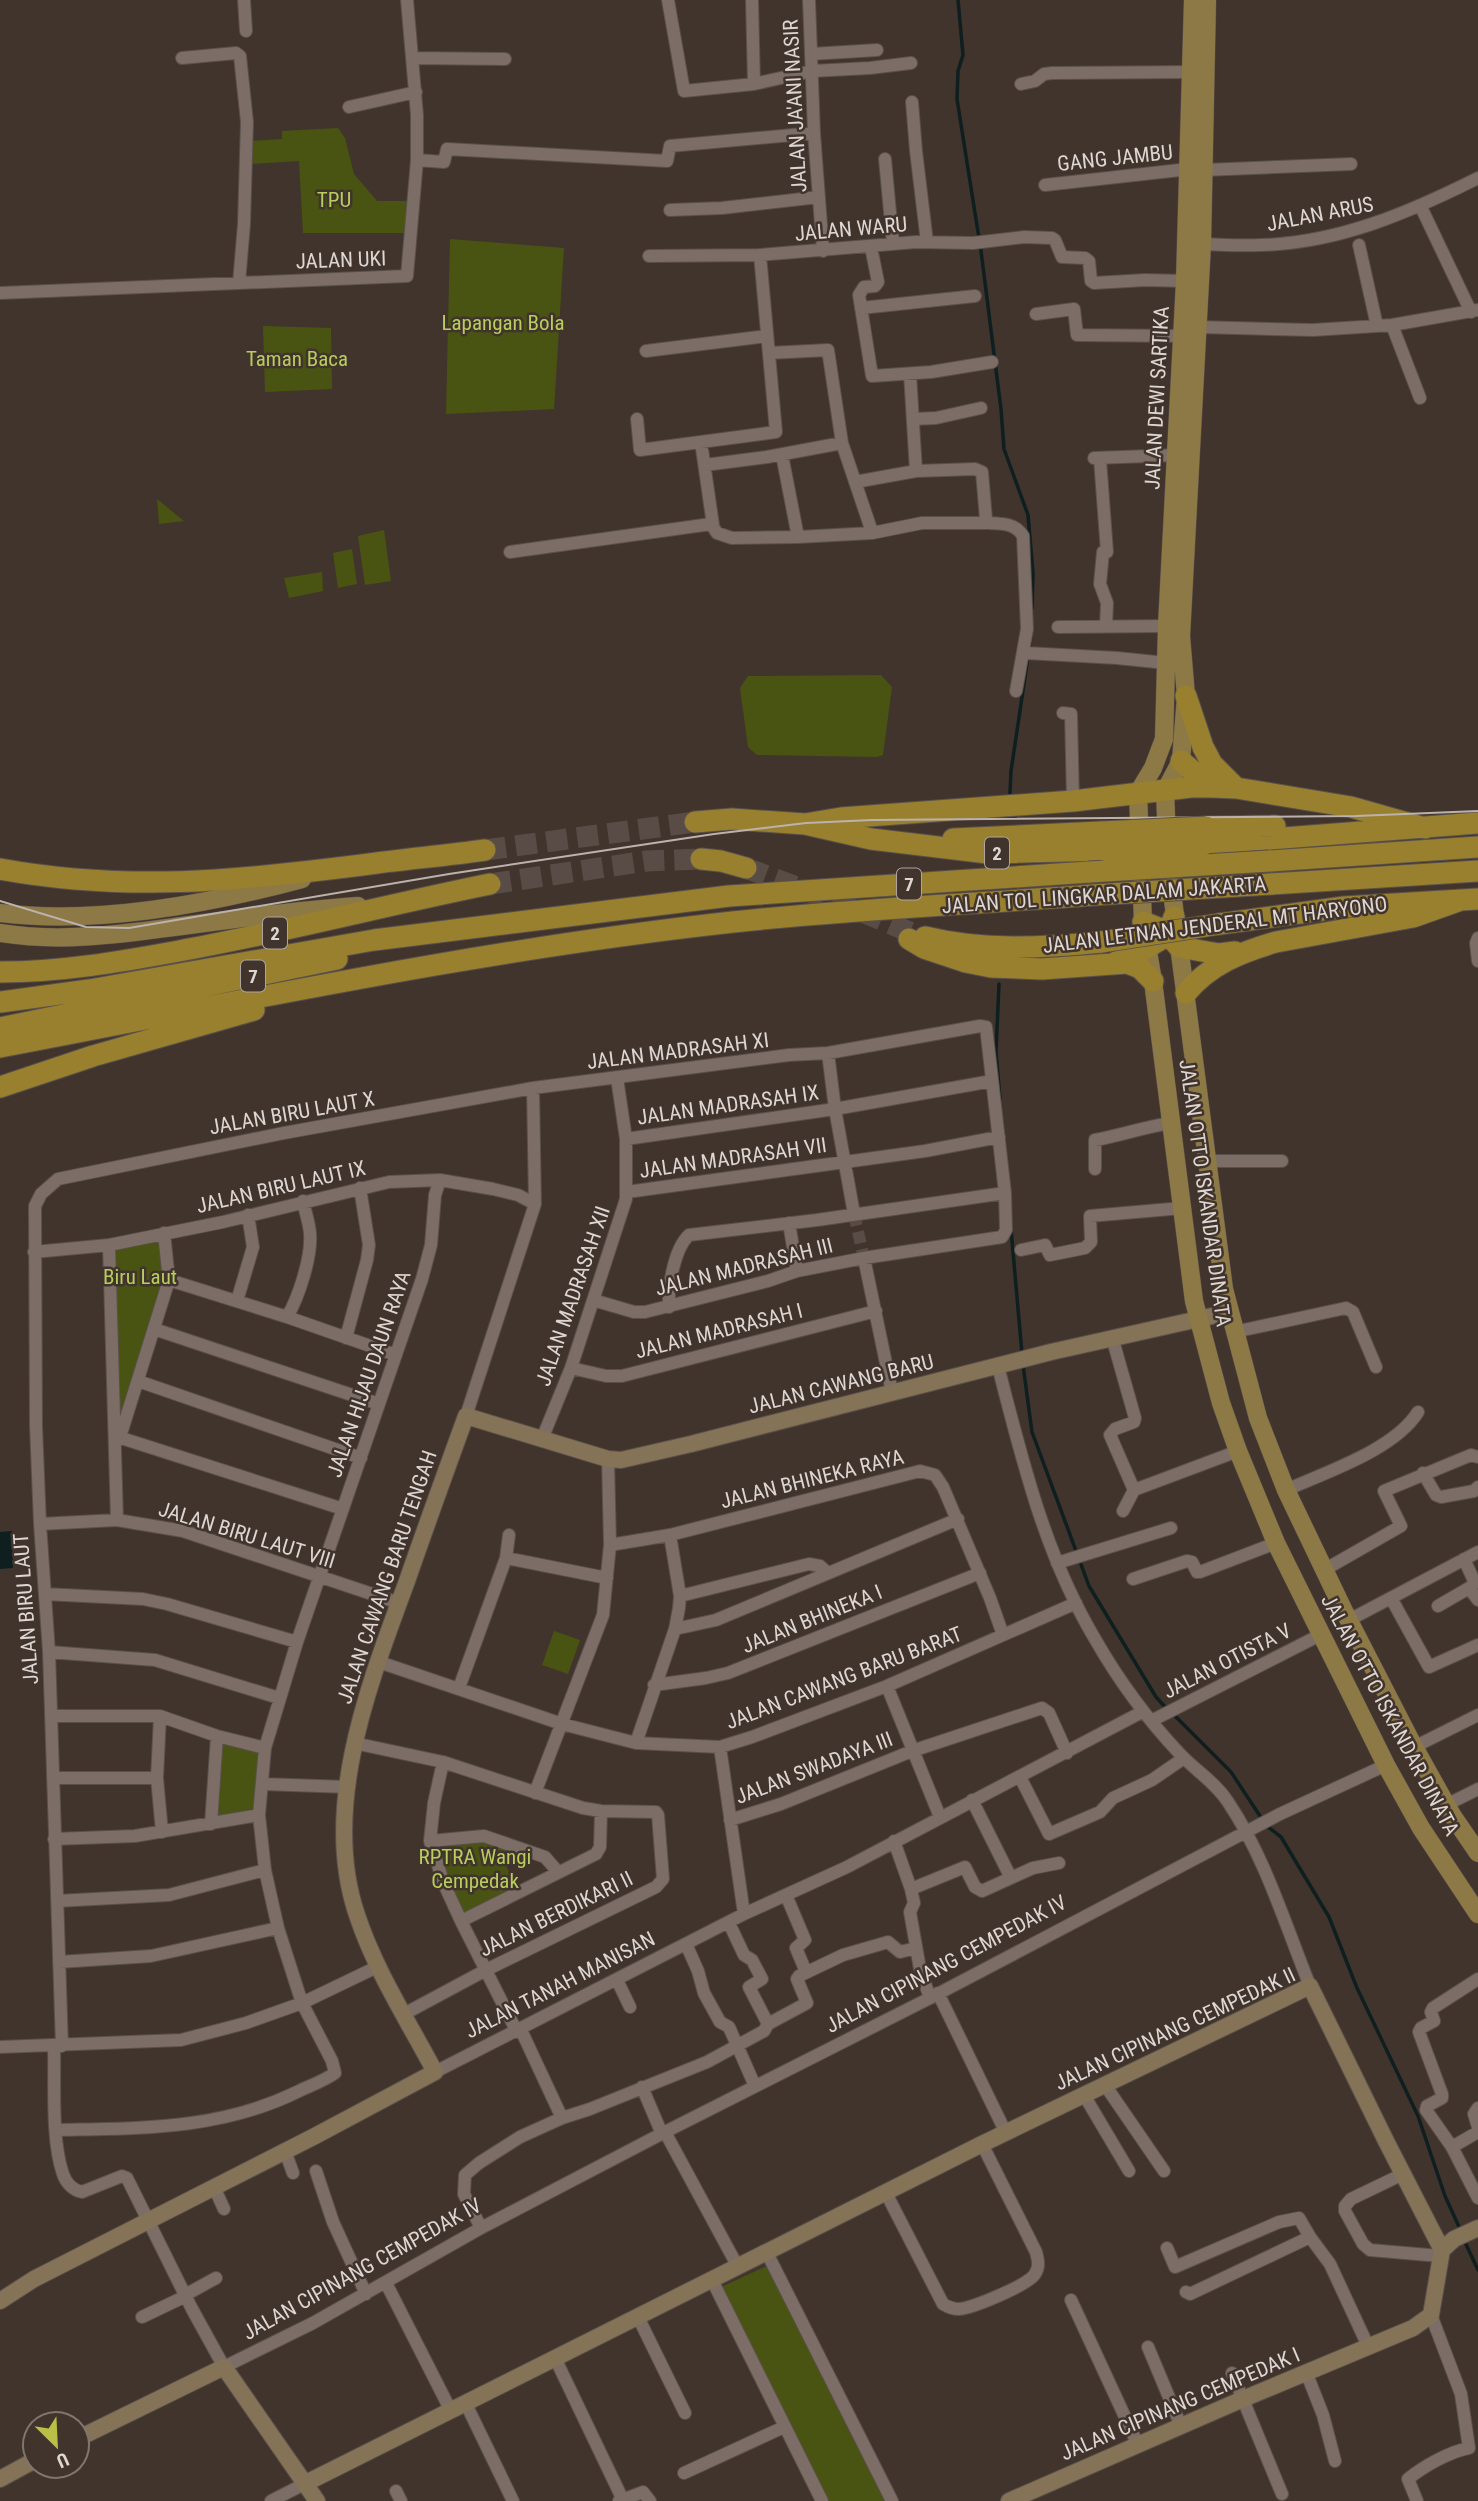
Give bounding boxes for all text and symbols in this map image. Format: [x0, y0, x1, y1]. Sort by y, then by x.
street label: JALAN JA'ANI NASIR [778, 19, 812, 193]
street label: GANG JAMBU [1056, 140, 1174, 176]
park label: TPU [317, 188, 351, 212]
street label: JALAN ARUS [1265, 192, 1375, 236]
street label: JALAN WARU [794, 212, 908, 246]
street label: JALAN UKI [295, 246, 387, 274]
street label: JALAN DEWI SARTIKA [1140, 306, 1174, 490]
park label: Lapangan Bola [442, 311, 564, 335]
park label: Taman Baca [246, 347, 348, 371]
road number: 2 [985, 838, 1009, 868]
road number: 7 [897, 869, 921, 900]
street label: JALAN TOL LINGKAR DALAM JAKARTA [941, 872, 1267, 918]
street label: JALAN LETNAN JENDERAL MT HARYONO [1041, 892, 1389, 958]
road number: 2 [263, 917, 287, 948]
road number: 7 [241, 960, 265, 992]
street label: JALAN MADRASAH XI [586, 1028, 770, 1074]
street label: JALAN OTTO ISKANDAR DINATA [1174, 1058, 1236, 1328]
street label: JALAN MADRASAH IX [636, 1080, 820, 1130]
street label: JALAN BIRU LAUT X [207, 1087, 377, 1139]
street label: JALAN MADRASAH VII [638, 1133, 828, 1183]
street label: JALAN BIRU LAUT IX [194, 1156, 368, 1218]
street label: JALAN MADRASAH XII [531, 1203, 615, 1389]
street label: JALAN MADRASAH III [653, 1233, 835, 1301]
park label: Biru Laut [103, 1265, 177, 1289]
street label: JALAN HIJAU DAUN RAYA [322, 1268, 416, 1480]
street label: JALAN MADRASAH I [633, 1299, 805, 1363]
street label: JALAN CAWANG BARU [746, 1349, 936, 1419]
street label: JALAN BHINEKA RAYA [718, 1445, 906, 1513]
street label: JALAN CAWANG BARU TENGAH [332, 1447, 442, 1707]
street label: JALAN BIRU LAUT VIII [156, 1497, 338, 1573]
street label: JALAN BIRU LAUT [9, 1533, 43, 1685]
street label: JALAN BHINEKA I [738, 1580, 886, 1658]
street label: JALAN OTTO ISKANDAR DINATA [1316, 1590, 1464, 1840]
street label: JALAN OTISTA V [1159, 1618, 1295, 1704]
street label: JALAN CAWANG BARU BARAT [722, 1622, 966, 1734]
street label: JALAN SWADAYA III [732, 1727, 896, 1809]
park label: RPTRA Wangi Cempedak [419, 1845, 531, 1893]
street label: JALAN BERDIKARI II [475, 1866, 637, 1962]
street label: JALAN CIPINANG CEMPEDAK IV [822, 1890, 1071, 2038]
street label: JALAN TANAH MANISAN [461, 1927, 659, 2043]
street label: JALAN CIPINANG CEMPEDAK II [1051, 1963, 1299, 2095]
street label: JALAN CIPINANG CEMPEDAK IV [238, 2193, 486, 2345]
street label: JALAN CIPINANG CEMPEDAK I [1057, 2343, 1303, 2465]
north arrow [21, 2410, 91, 2480]
text: U [53, 2447, 72, 2473]

